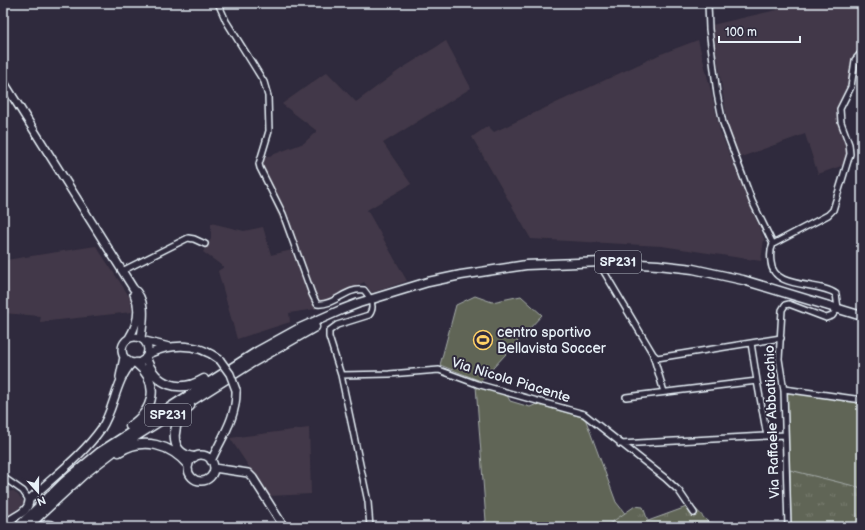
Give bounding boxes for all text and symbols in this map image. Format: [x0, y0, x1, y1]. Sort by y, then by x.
scale bar [719, 18, 800, 44]
text: 100 m [725, 25, 757, 40]
road number: SP231 [595, 251, 641, 273]
place label: centro sportivo Bellavista Soccer [497, 324, 607, 357]
sports icon: centro sportivo Bellavista Soccer [472, 329, 494, 351]
street label: Via Raffaele Abbaticchio [761, 345, 783, 499]
street label: Via Nicola Piacente [450, 354, 572, 406]
road number: SP231 [145, 404, 191, 426]
north arrow [18, 472, 58, 512]
text: N [35, 493, 48, 508]

